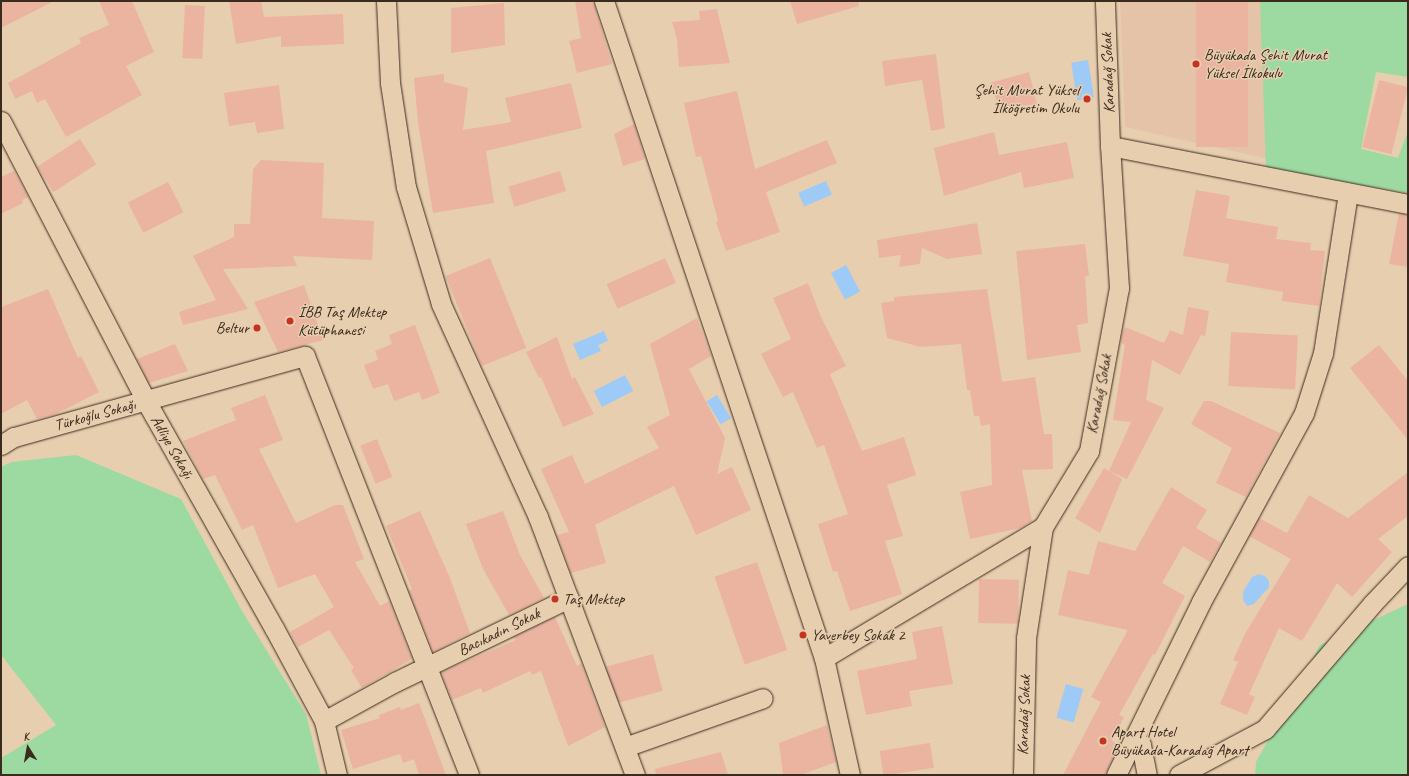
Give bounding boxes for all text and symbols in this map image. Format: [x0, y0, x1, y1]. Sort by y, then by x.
street label: Karadağ Sokak [1097, 33, 1119, 113]
place label: Büyükada Şehit Murat Yüksel İlkokulu [1204, 45, 1326, 83]
marker: Büyükada Şehit Murat Yüksel İlkokulu [1191, 59, 1201, 69]
place label: Şehit Murat Yüksel İlköğretim Okulu [975, 80, 1079, 118]
marker: Şehit Murat Yüksel İlköğretim Okulu [1082, 94, 1092, 104]
place label: İBB Taş Mektep Kütüphanesi [298, 302, 386, 340]
marker: İBB Taş Mektep Kütüphanesi [285, 316, 295, 326]
place label: Beltur [216, 318, 249, 338]
marker: Beltur [252, 323, 262, 333]
street label: Karadağ Sokak [1082, 353, 1116, 435]
street label: Türkoğlu Sokağı [52, 395, 138, 435]
street label: Adliye Sokağı [147, 412, 197, 482]
place label: Taş Mektep [563, 589, 624, 609]
marker: Taş Mektep [550, 594, 560, 604]
street label: Bacıkadın Sokak [455, 604, 543, 660]
place label: Yaverbey Sokak 2 [811, 625, 905, 645]
marker: Yaverbey Sokak 2 [798, 630, 808, 640]
street label: Karadağ Sokak [1013, 675, 1035, 755]
place label: Apart Hotel Büyükada-Karadağ Apart [1111, 722, 1248, 760]
north arrow [8, 728, 48, 768]
text: K [22, 729, 30, 744]
marker: Apart Hotel Büyükada-Karadağ Apart [1098, 736, 1108, 746]

